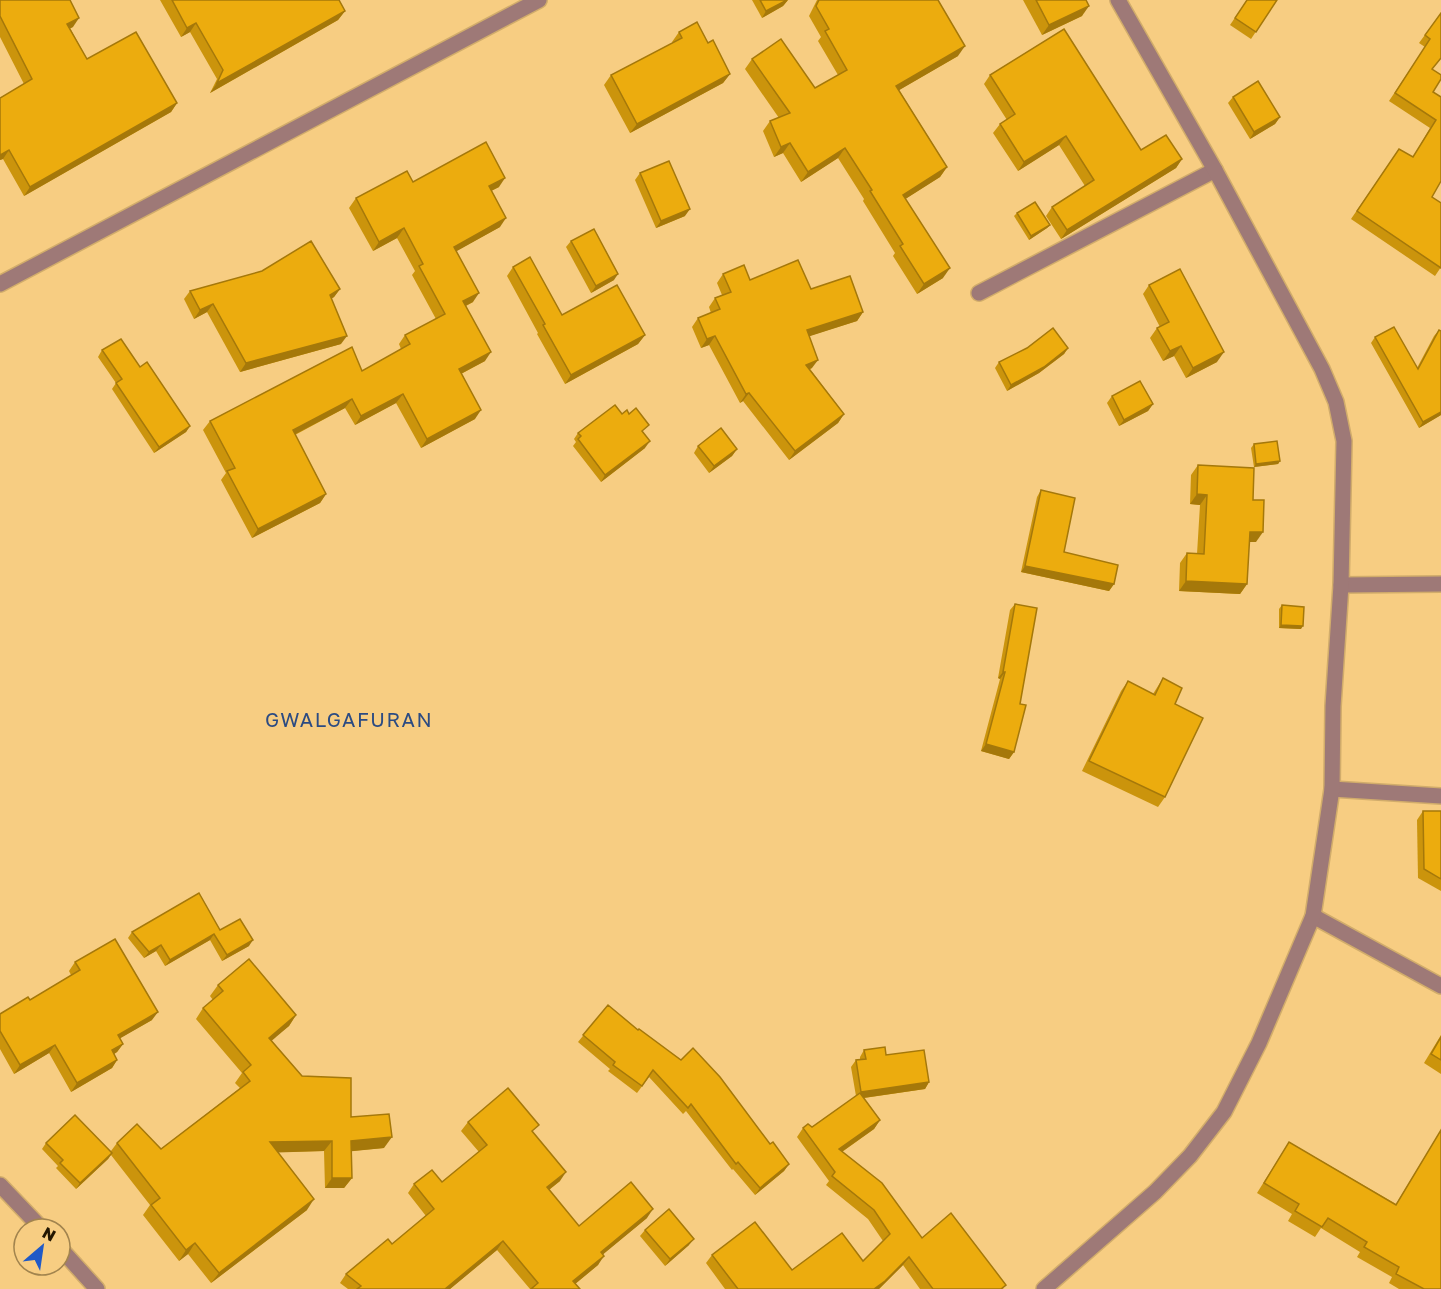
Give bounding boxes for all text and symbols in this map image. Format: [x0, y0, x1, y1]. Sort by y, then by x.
district label: GWALGAFURAN [265, 707, 433, 731]
north arrow [12, 1217, 72, 1277]
text: N [39, 1222, 59, 1246]

